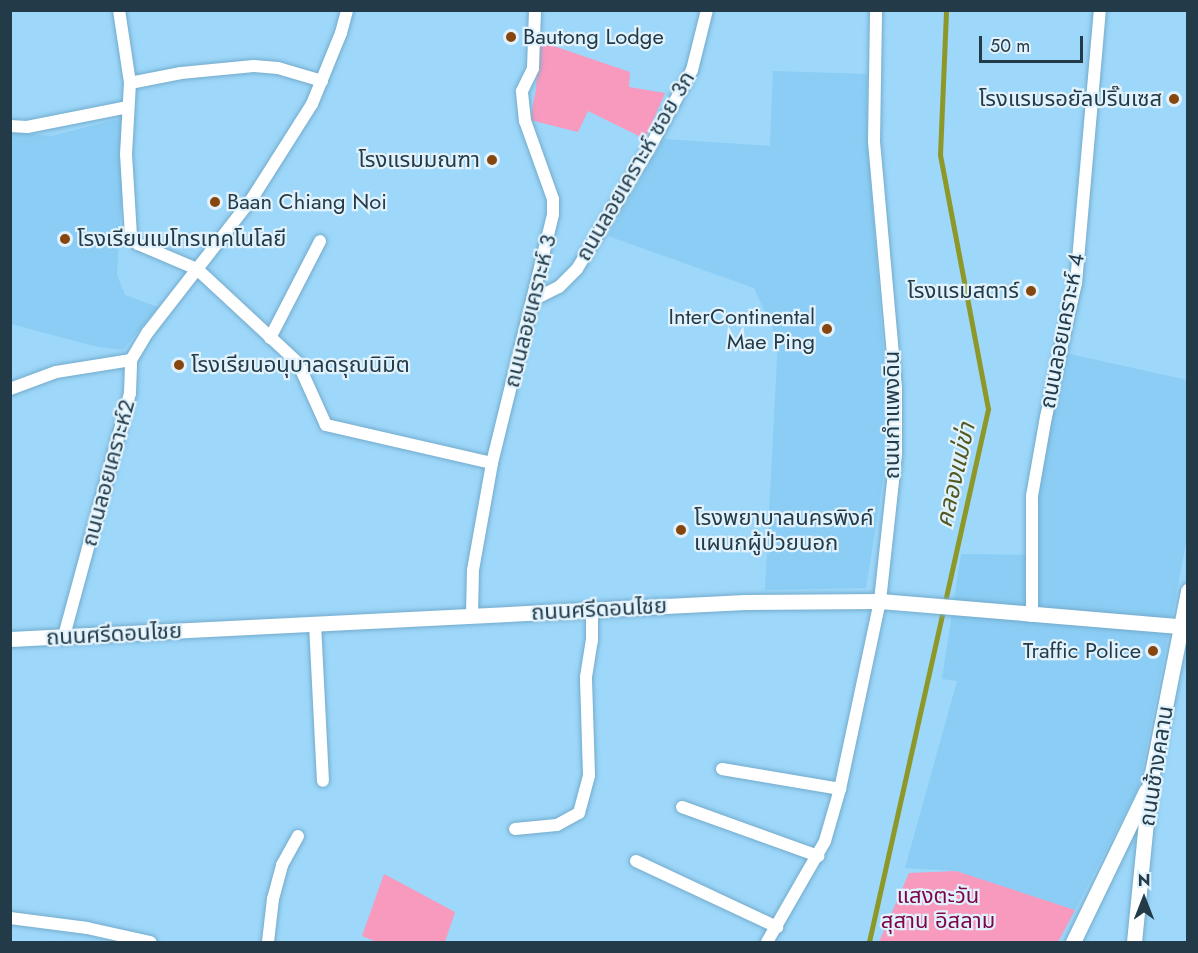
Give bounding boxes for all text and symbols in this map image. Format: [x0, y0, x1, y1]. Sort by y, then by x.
place label: Bautong Lodge [523, 24, 664, 50]
scale bar [982, 24, 1086, 62]
marker: Bautong Lodge [504, 30, 518, 44]
text: 50 m [990, 33, 1030, 59]
street label: ถนนลอยเคราะห์ ซอย 3ก [570, 66, 700, 266]
place label: โรงแรมรอยัลปริ๊นเซส [979, 86, 1162, 112]
marker: โรงแรมรอยัลปริ๊นเซส [1167, 92, 1181, 106]
place label: โรงแรมมณฑา [358, 147, 480, 173]
marker: โรงแรมมณฑา [485, 153, 499, 167]
place label: Baan Chiang Noi [227, 189, 387, 215]
marker: Baan Chiang Noi [208, 195, 222, 209]
place label: โรงเรียนเมโทรเทคโนโลยี [77, 226, 286, 252]
marker: โรงเรียนเมโทรเทคโนโลยี [58, 232, 72, 246]
street label: ถนนลอยเคราะห์ 3 [498, 232, 562, 390]
street label: ถนนลอยเคราะห์ 4 [1034, 251, 1090, 411]
place label: โรงแรมสตาร์ [907, 278, 1019, 304]
marker: โรงแรมสตาร์ [1024, 284, 1038, 298]
place label: InterContinental Mae Ping [669, 303, 815, 354]
marker: InterContinental Mae Ping [820, 322, 834, 336]
street label: ถนนกำแพงดิน [879, 351, 905, 479]
place label: โรงเรียนอนุบาลดรุณนิมิต [191, 352, 410, 378]
marker: โรงเรียนอนุบาลดรุณนิมิต [172, 358, 186, 372]
street label: ถนนลอยเคราะห์2 [76, 397, 140, 549]
water label: คลองแม่ข่า [929, 420, 981, 530]
place label: โรงพยาบาลนครพิงค์ แผนกผู้ป่วยนอก [694, 504, 874, 556]
marker: โรงพยาบาลนครพิงค์ แผนกผู้ป่วยนอก [672, 521, 690, 539]
street label: ถนนศรีดอนไชย [530, 592, 668, 626]
street label: ถนนศรีดอนไชย [45, 617, 183, 651]
place label: Traffic Police [1023, 638, 1141, 664]
marker: Traffic Police [1146, 644, 1160, 658]
street label: ถนนช้างคลาน [1133, 704, 1179, 828]
north arrow [1114, 869, 1174, 929]
text: N [1138, 869, 1150, 892]
park label: แสงตะวัน สุสาน อิสลาม [881, 882, 995, 933]

